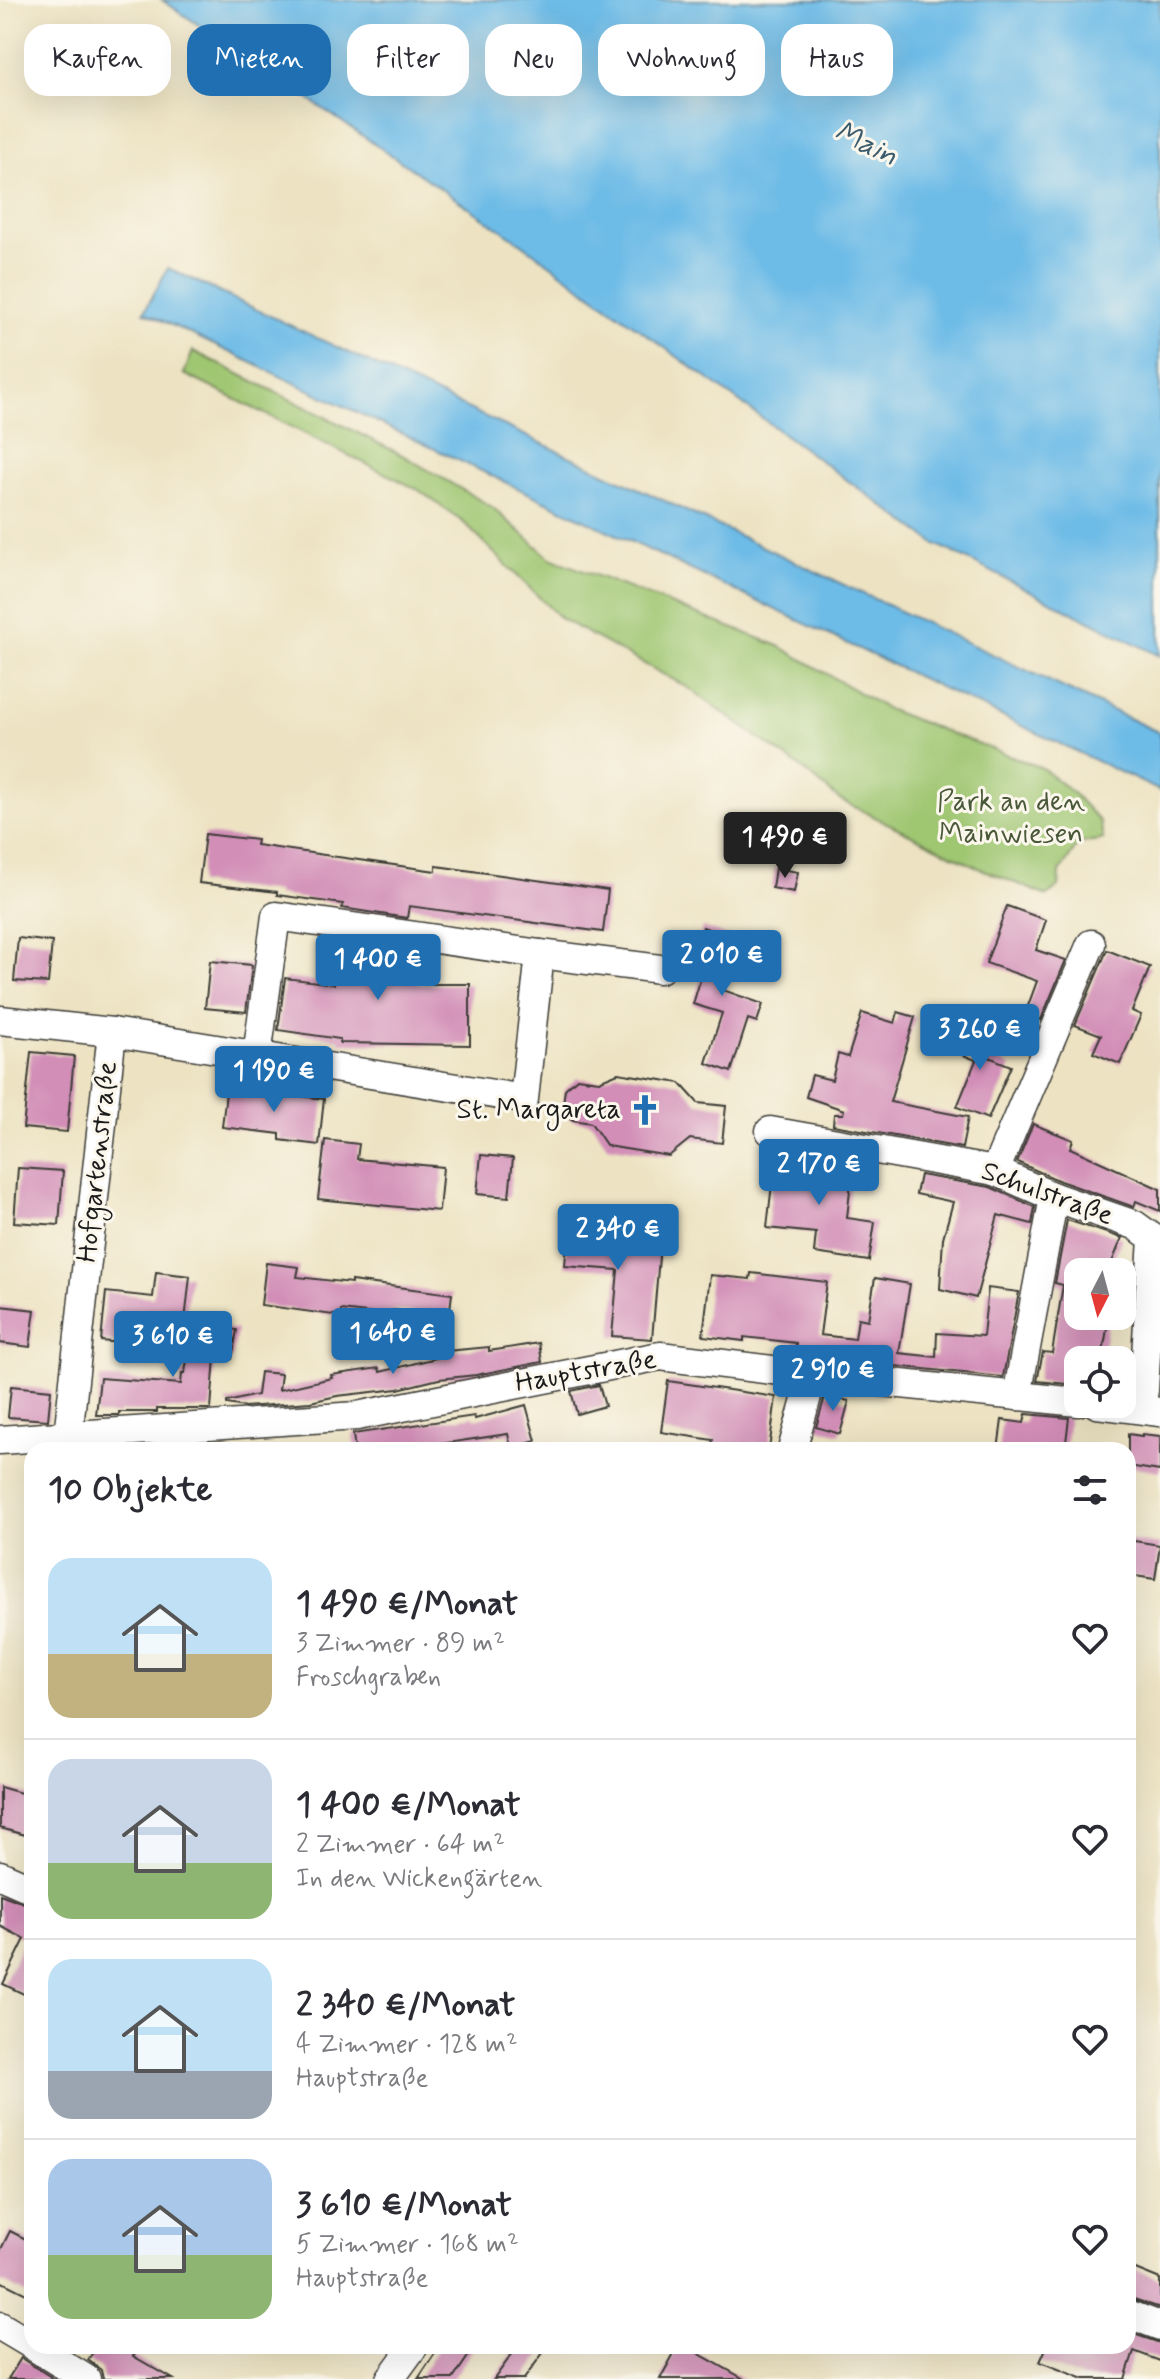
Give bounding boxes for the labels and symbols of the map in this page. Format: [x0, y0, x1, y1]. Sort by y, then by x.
water label: Main [828, 112, 904, 176]
park label: Park an den Mainwiesen [937, 784, 1085, 853]
pin: 1 490 € [711, 812, 859, 880]
pin: 2 010 € [648, 930, 796, 998]
pin: 1 400 € [304, 934, 452, 1002]
pin: 3 260 € [906, 1004, 1054, 1072]
pin: 1 190 € [200, 1046, 348, 1114]
street label: Hofgartenstraße [69, 1059, 129, 1265]
place label: St. Margareta [457, 1092, 621, 1131]
church icon: St. Margareta [628, 1093, 662, 1127]
pin: 2 170 € [745, 1139, 893, 1207]
street label: Schulstraße [976, 1153, 1118, 1235]
pin: 2 340 € [544, 1204, 692, 1272]
north arrow [1064, 1258, 1136, 1330]
pin: 1 640 € [319, 1308, 467, 1376]
pin: 3 610 € [99, 1311, 247, 1379]
street label: Hauptstraße [513, 1341, 659, 1403]
pin: 2 910 € [759, 1345, 907, 1413]

